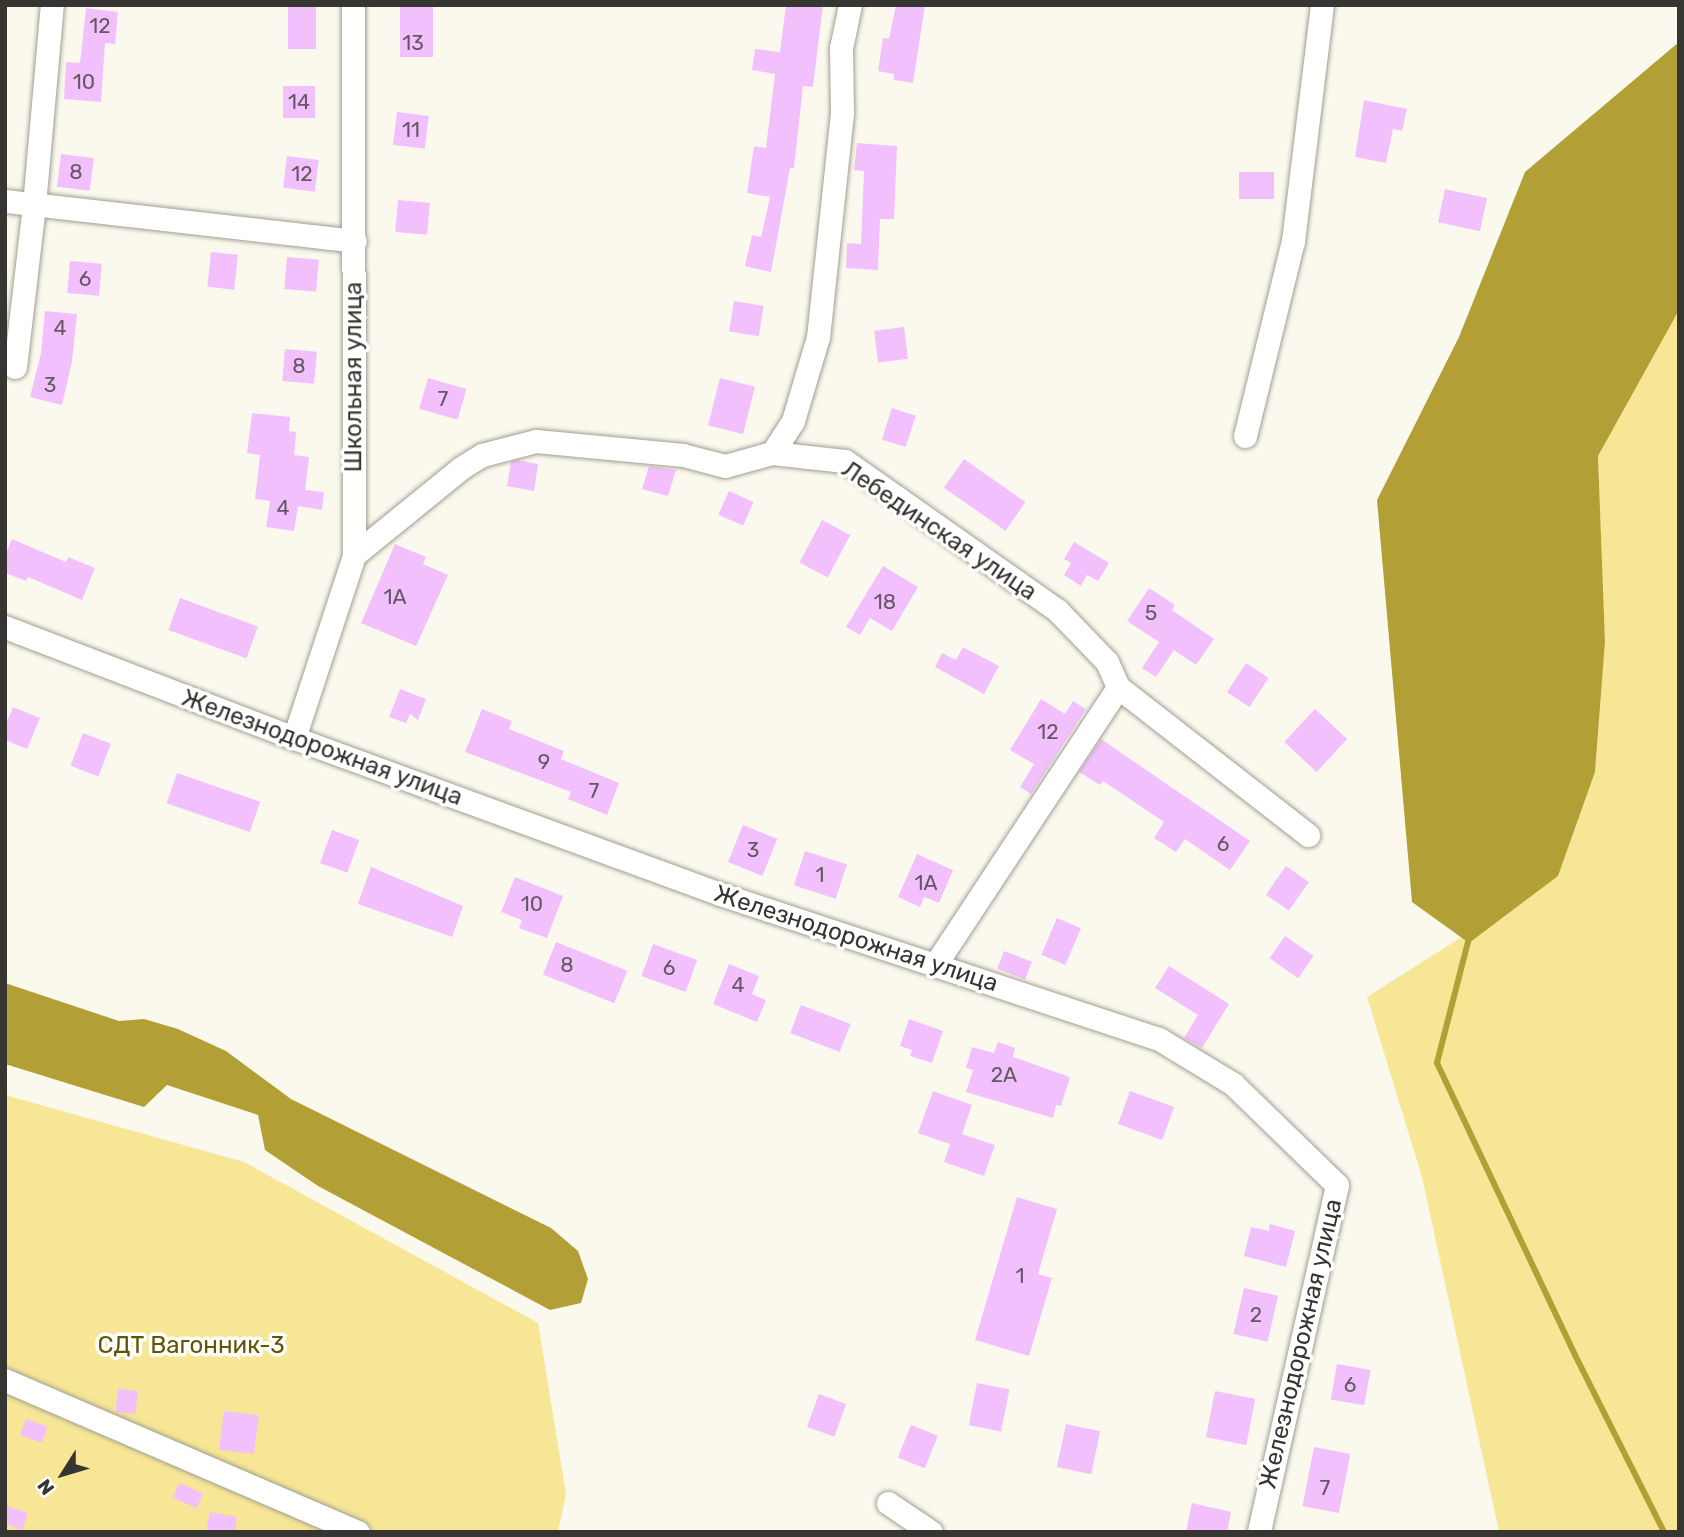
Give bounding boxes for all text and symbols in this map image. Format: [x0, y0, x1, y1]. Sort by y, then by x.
house number: 12 [89, 13, 111, 39]
house number: 13 [402, 30, 424, 56]
house number: 10 [73, 69, 95, 95]
house number: 14 [288, 89, 310, 115]
house number: 11 [402, 117, 420, 143]
house number: 8 [69, 159, 83, 185]
house number: 12 [291, 161, 313, 187]
house number: 6 [79, 266, 91, 292]
street label: Школьная улица [340, 282, 368, 472]
house number: 4 [53, 315, 67, 341]
house number: 8 [292, 353, 306, 379]
house number: 3 [44, 372, 56, 398]
house number: 7 [438, 386, 448, 412]
street label: Лебединская улица [836, 455, 1042, 607]
house number: 4 [276, 495, 290, 521]
house number: 1А [383, 584, 407, 610]
house number: 18 [874, 589, 896, 615]
house number: 5 [1145, 600, 1157, 626]
street label: Железнодорожная улица [178, 684, 466, 812]
house number: 12 [1037, 719, 1059, 745]
house number: 9 [538, 749, 550, 775]
house number: 7 [589, 778, 599, 804]
house number: 6 [1217, 831, 1229, 857]
house number: 3 [747, 837, 759, 863]
house number: 1 [816, 862, 824, 888]
house number: 1А [914, 870, 938, 896]
street label: Железнодорожная улица [711, 880, 1001, 998]
house number: 10 [521, 891, 543, 917]
house number: 8 [560, 952, 574, 978]
house number: 6 [663, 955, 675, 981]
house number: 4 [731, 972, 745, 998]
house number: 2А [991, 1062, 1017, 1088]
street label: Железнодорожная улица [1254, 1196, 1348, 1492]
house number: 1 [1016, 1263, 1024, 1289]
house number: 2 [1250, 1302, 1262, 1328]
park label: СДТ Вагонник-3 [97, 1332, 285, 1360]
house number: 6 [1344, 1372, 1356, 1398]
north arrow [28, 1439, 98, 1509]
text: N [33, 1475, 59, 1499]
house number: 7 [1320, 1475, 1330, 1501]

